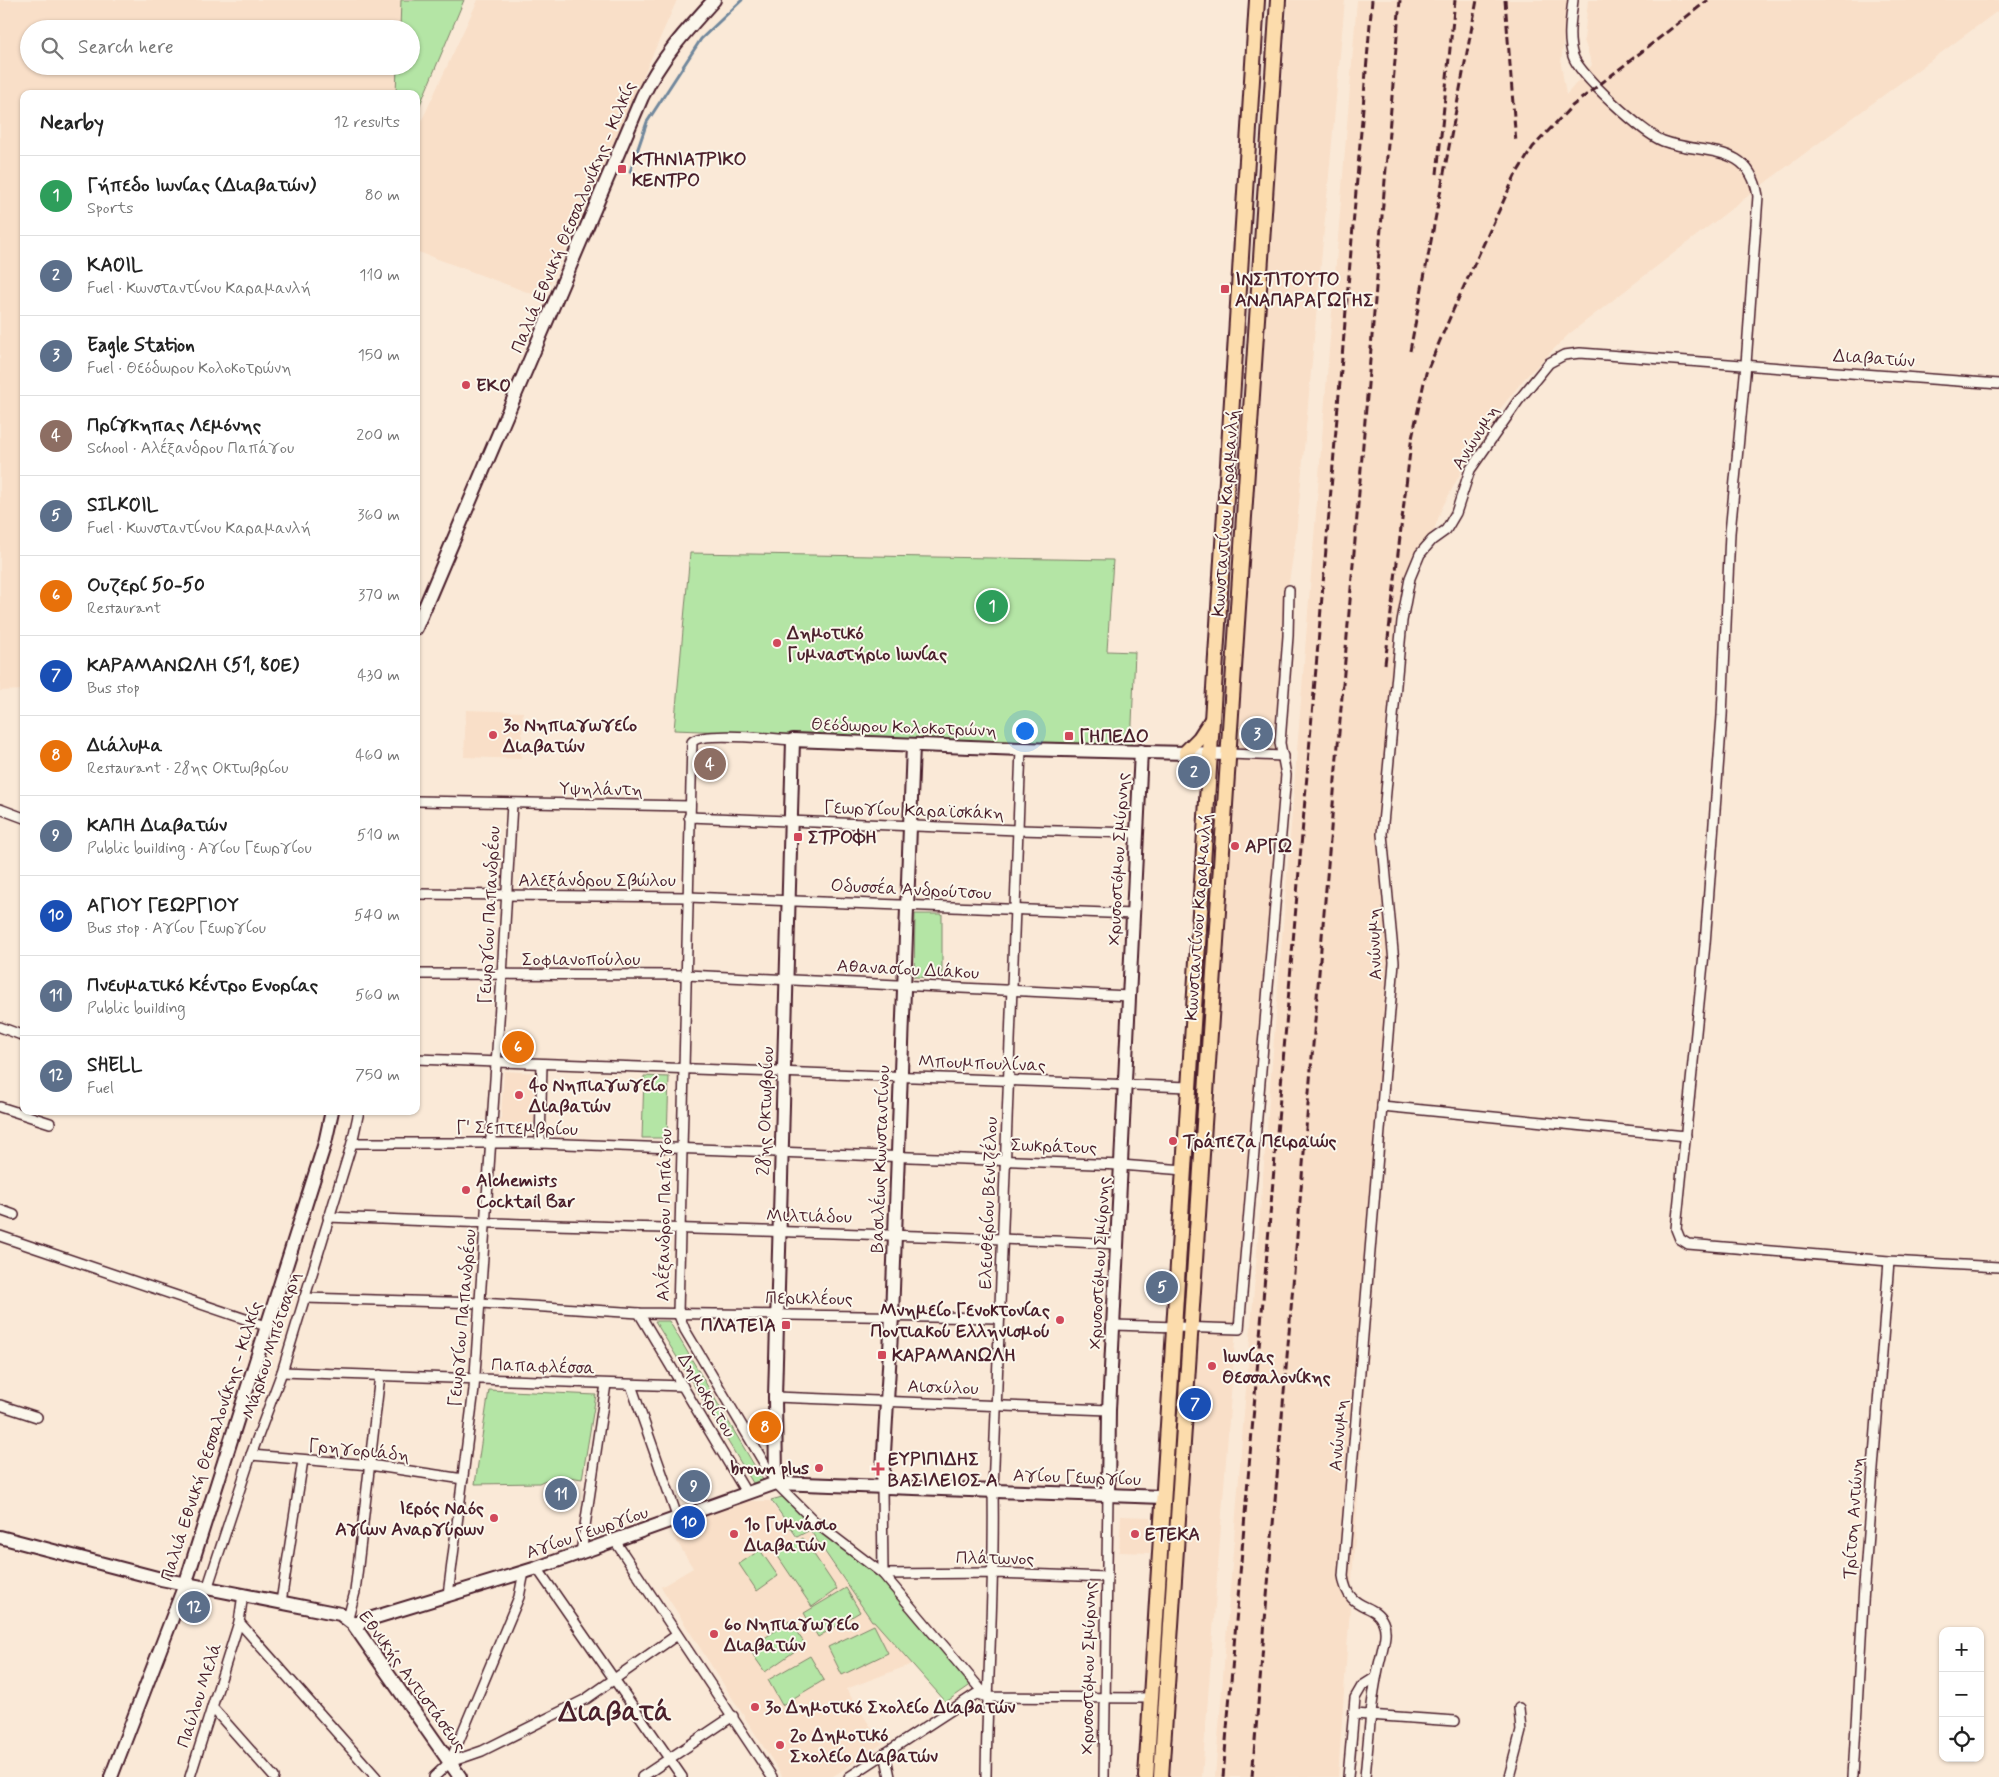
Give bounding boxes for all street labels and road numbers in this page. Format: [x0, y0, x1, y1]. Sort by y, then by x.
street label: Παλιά Εθνική Θεσσαλονίκης - Κιλκίς [506, 78, 642, 357]
street label: Διαβατών [1832, 344, 1916, 374]
street label: Ανώνυμη [1447, 401, 1505, 475]
street label: Κωνσταντίνου Καραμανλή [1207, 409, 1245, 618]
street label: Θεόδωρου Κολοκοτρώνη [811, 713, 997, 743]
street label: Χρυσοστόμου Σμύρνης [1102, 772, 1136, 946]
street label: Υψηλάντη [559, 777, 643, 803]
street label: Γεωργίου Καραϊσκάκη [823, 796, 1005, 826]
street label: Κωνσταντίνου Καραμανλή [1180, 813, 1218, 1022]
street label: Γεωργίου Παπανδρέου [472, 825, 507, 1005]
street label: Αλεξάνδρου Σβώλου [518, 869, 676, 893]
street label: Οδυσσέα Ανδρούτσου [830, 873, 992, 906]
street label: Ανώνυμη [1362, 907, 1388, 981]
street label: Σοφιανοπούλου [522, 948, 640, 972]
street label: Αθανασίου Διάκου [836, 954, 980, 986]
street label: 28ης Οκτωβρίου [752, 1046, 780, 1176]
street label: Μπουμπουλίνας [918, 1050, 1046, 1078]
street label: Βασιλέως Κωνσταντίνου [865, 1065, 896, 1253]
street label: Γ' Σεπτεμβρίου [456, 1116, 578, 1142]
street label: Ελευθερίου Βενιζέλου [973, 1116, 1004, 1290]
street label: Αλέξανδρου Παπάγου [650, 1128, 679, 1302]
street label: Σωκράτους [1010, 1134, 1098, 1160]
street label: Χρυσοστόμου Σμύρνης [1083, 1176, 1117, 1350]
street label: Μιλτιάδου [766, 1204, 852, 1230]
street label: Γεωργίου Παπανδρέου [442, 1228, 483, 1408]
street label: Μάρκου Μπότσαρη [237, 1268, 307, 1422]
street label: Περικλέους [765, 1285, 853, 1312]
street label: Παλιά Εθνική Θεσσαλονίκης - Κιλκίς [155, 1298, 269, 1584]
street label: Δημοκρίτου [671, 1349, 741, 1442]
street label: Παπαφλέσσα [491, 1352, 595, 1381]
street label: Αισχύλου [907, 1375, 979, 1401]
street label: Ανώνυμη [1324, 1398, 1354, 1472]
street label: Γρηγοριάδη [307, 1434, 411, 1468]
street label: Τρίτση Αντώνη [1838, 1456, 1870, 1580]
street label: Αγίου Γεωργίου [1013, 1464, 1141, 1492]
street label: Αγίου Γεωργίου [523, 1501, 652, 1565]
street label: Πλάτωνος [956, 1546, 1035, 1572]
street label: Χρυσοστόμου Σμύρνης [1075, 1581, 1103, 1755]
street label: Εθνικής Αντιστάσεως [353, 1606, 472, 1757]
street label: Παύλου Μελά [172, 1640, 228, 1751]

